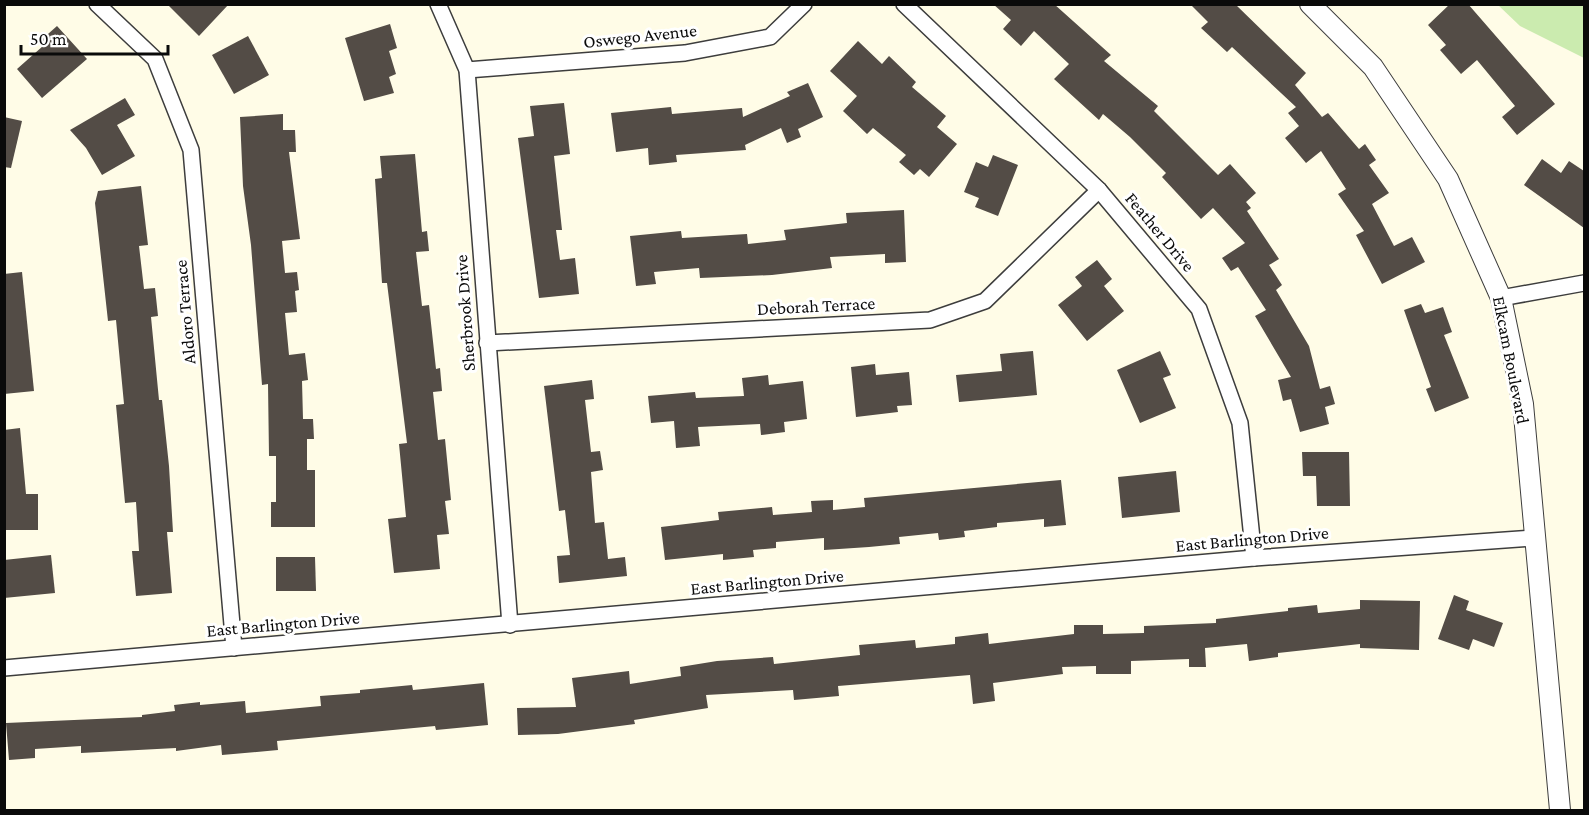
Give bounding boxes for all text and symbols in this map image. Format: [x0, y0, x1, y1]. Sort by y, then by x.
scale bar [21, 18, 168, 56]
street label: Oswego Avenue [582, 20, 698, 52]
text: 50 m [30, 29, 67, 49]
street label: Feather Drive [1121, 188, 1199, 276]
street label: Sherbrook Drive [451, 254, 479, 372]
street label: Aldoro Terrace [170, 259, 200, 365]
street label: Deborah Terrace [756, 293, 876, 319]
street label: Elkcam Boulevard [1489, 295, 1533, 426]
street label: East Barlington Drive [1175, 522, 1330, 556]
street label: East Barlington Drive [690, 565, 845, 599]
street label: East Barlington Drive [206, 607, 361, 641]

